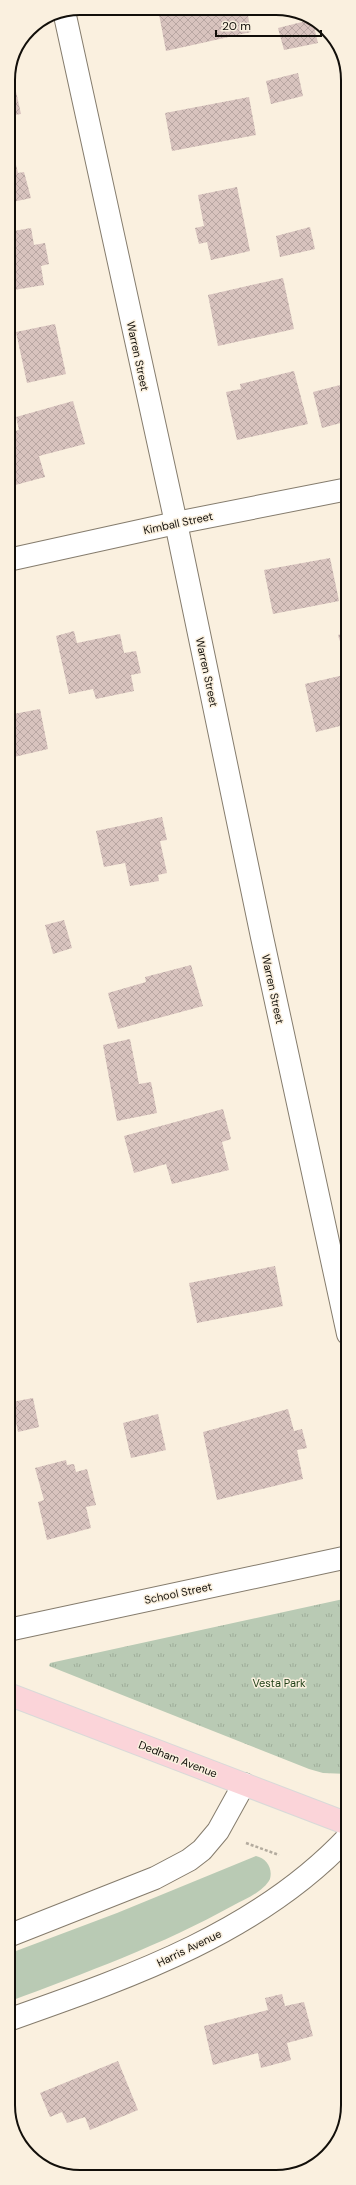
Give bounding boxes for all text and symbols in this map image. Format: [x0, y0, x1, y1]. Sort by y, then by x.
scale bar [216, 12, 321, 38]
text: 20 m [222, 18, 251, 34]
street label: Warren Street [124, 320, 152, 392]
street label: Kimball Street [142, 509, 214, 537]
street label: Warren Street [193, 636, 221, 708]
street label: Warren Street [259, 953, 287, 1025]
street label: School Street [143, 1579, 213, 1607]
park label: Vesta Park [252, 1676, 306, 1690]
street label: Dedham Avenue [137, 1738, 219, 1780]
street label: Harris Avenue [154, 1926, 224, 1970]

